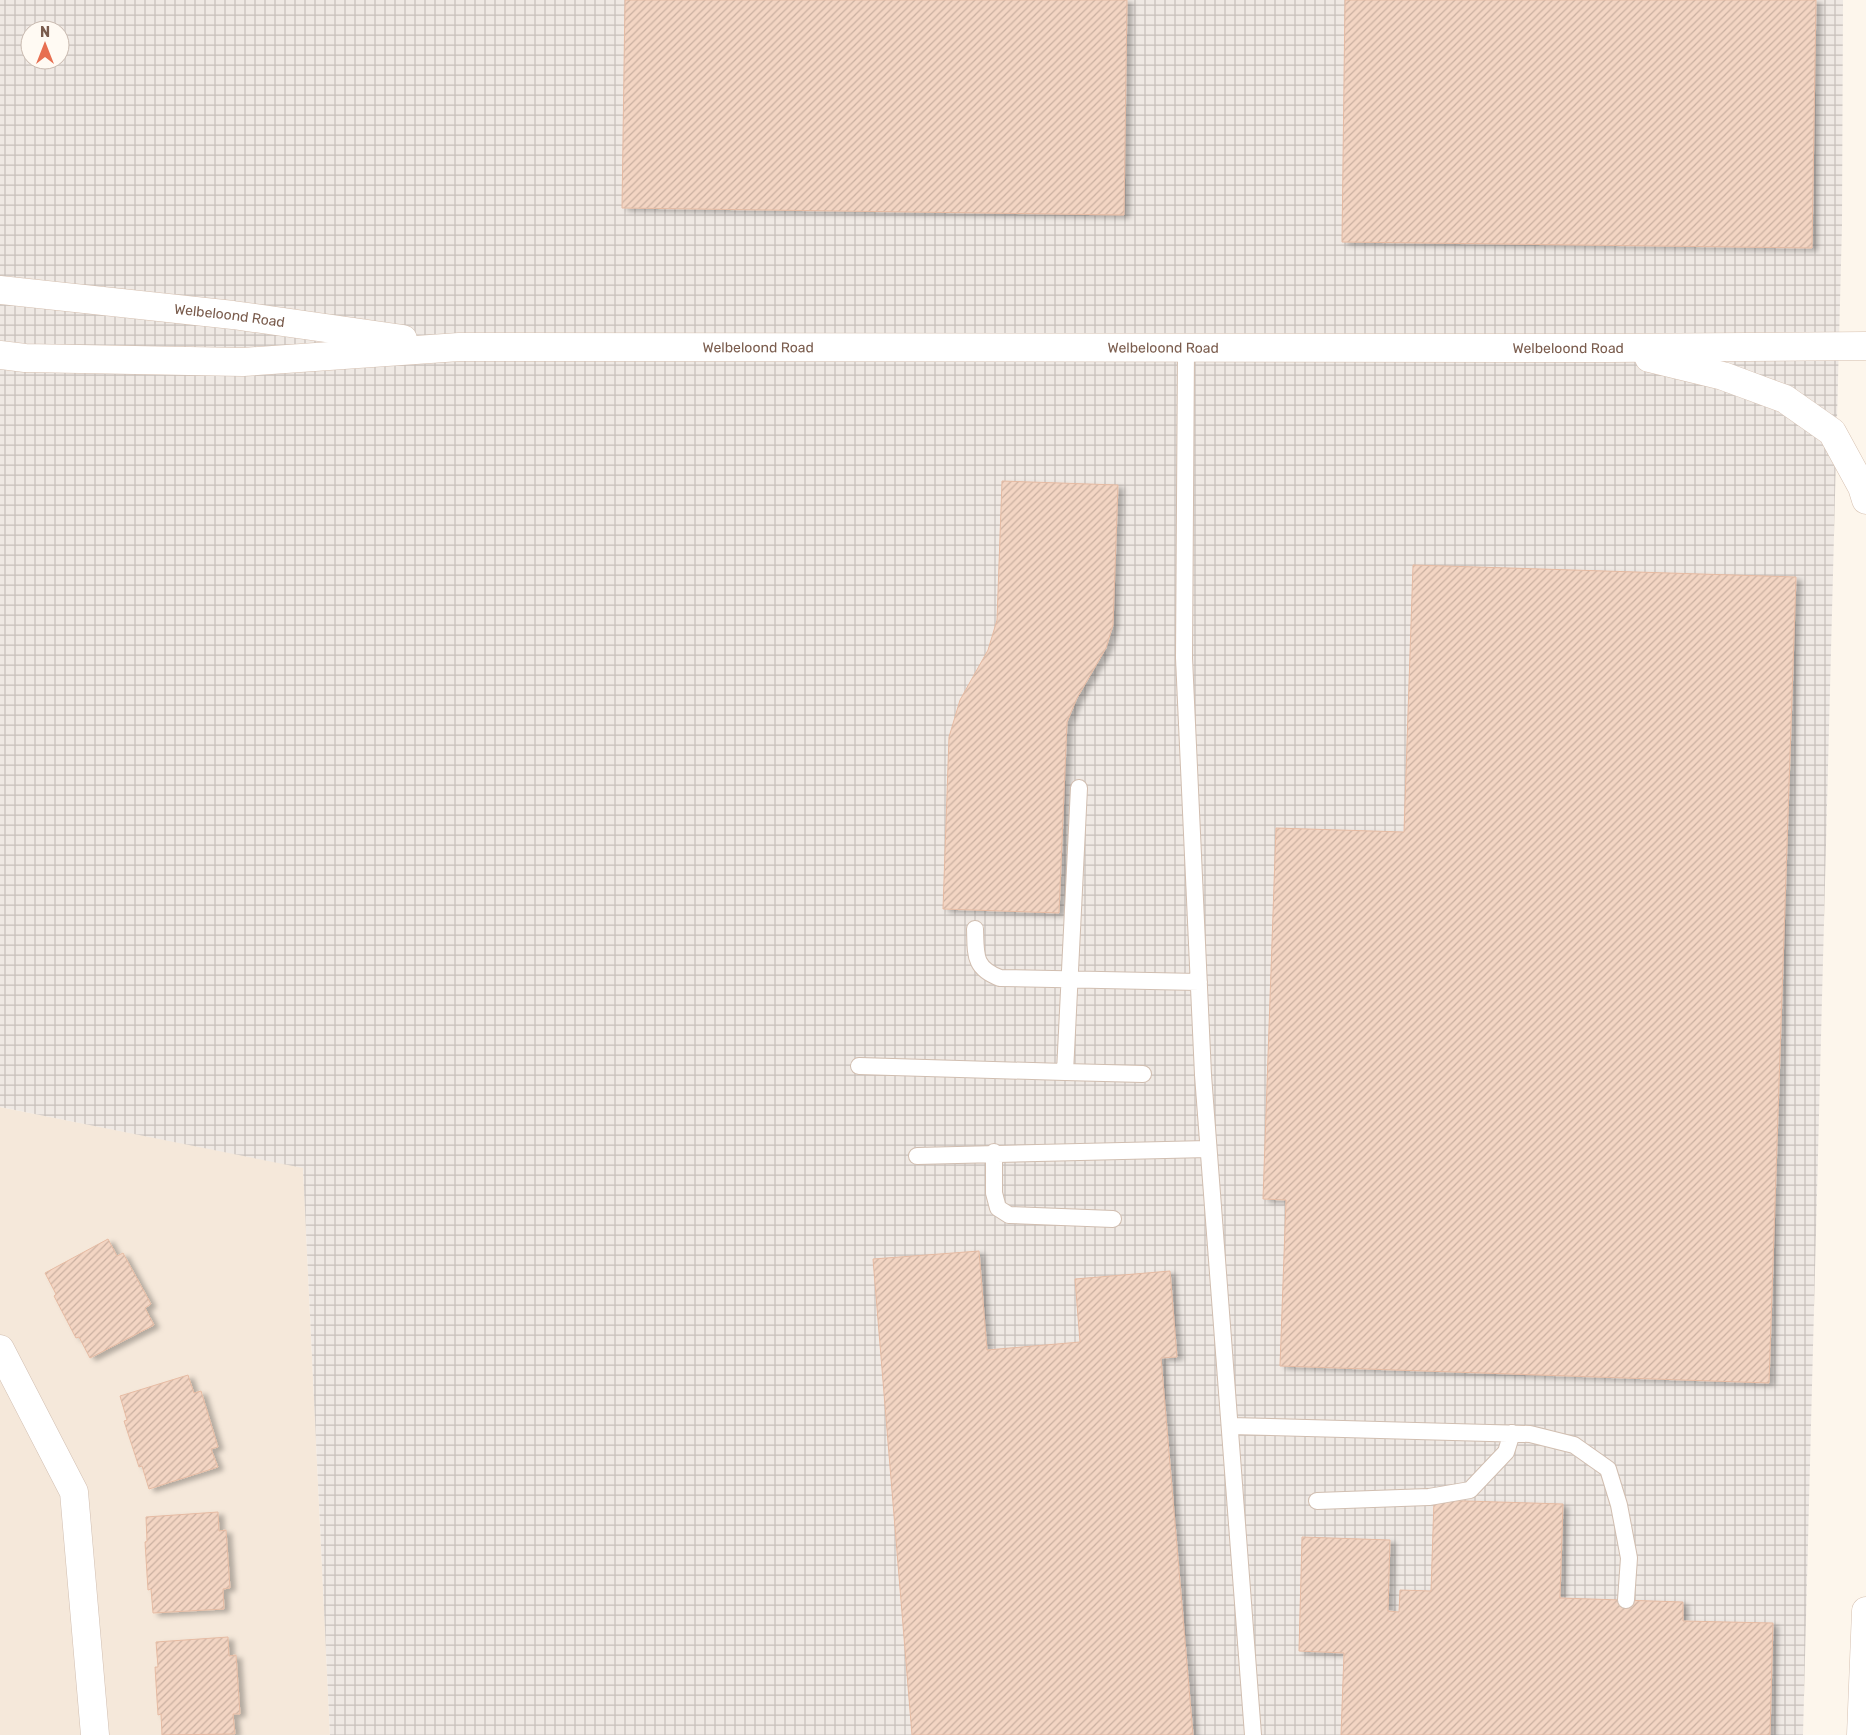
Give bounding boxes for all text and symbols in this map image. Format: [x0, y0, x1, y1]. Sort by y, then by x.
north arrow [20, 20, 70, 70]
text: N [40, 24, 50, 41]
street label: Welbeloond Road [173, 301, 286, 331]
street label: Welbeloond Road [703, 339, 814, 356]
street label: Welbeloond Road [1108, 340, 1219, 357]
street label: Welbeloond Road [1513, 340, 1624, 357]

